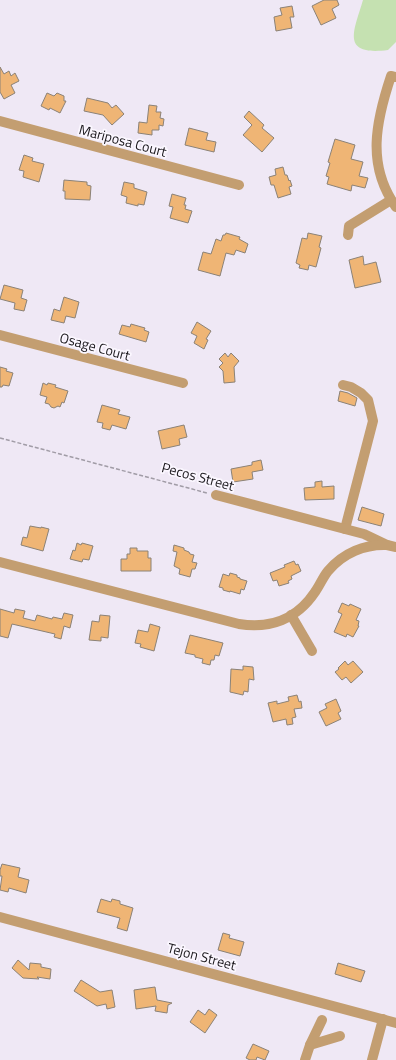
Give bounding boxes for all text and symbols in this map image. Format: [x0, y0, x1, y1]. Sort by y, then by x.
street label: Mariposa Court [77, 118, 169, 162]
street label: Osage Court [57, 327, 133, 366]
street label: Pecos Street [159, 456, 237, 496]
street label: Tejon Street [165, 937, 239, 975]

